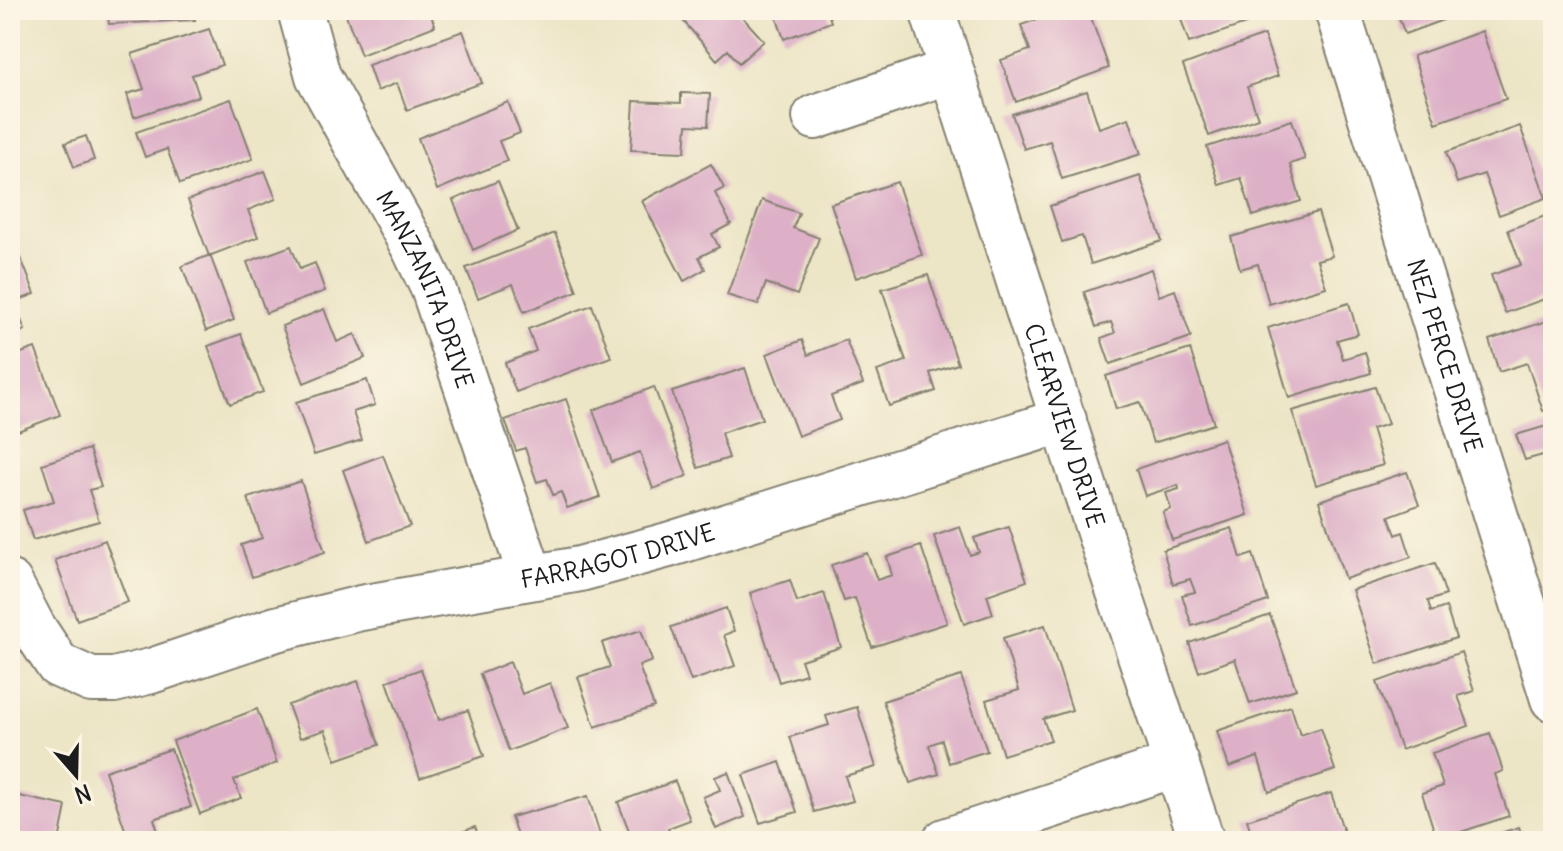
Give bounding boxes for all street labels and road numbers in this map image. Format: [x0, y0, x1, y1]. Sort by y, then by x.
street label: MANZANITA DRIVE [370, 185, 481, 392]
street label: NEZ PERCE DRIVE [1401, 255, 1490, 456]
street label: CLEARVIEW DRIVE [1018, 319, 1112, 531]
street label: FARRAGOT DRIVE [518, 516, 718, 594]

